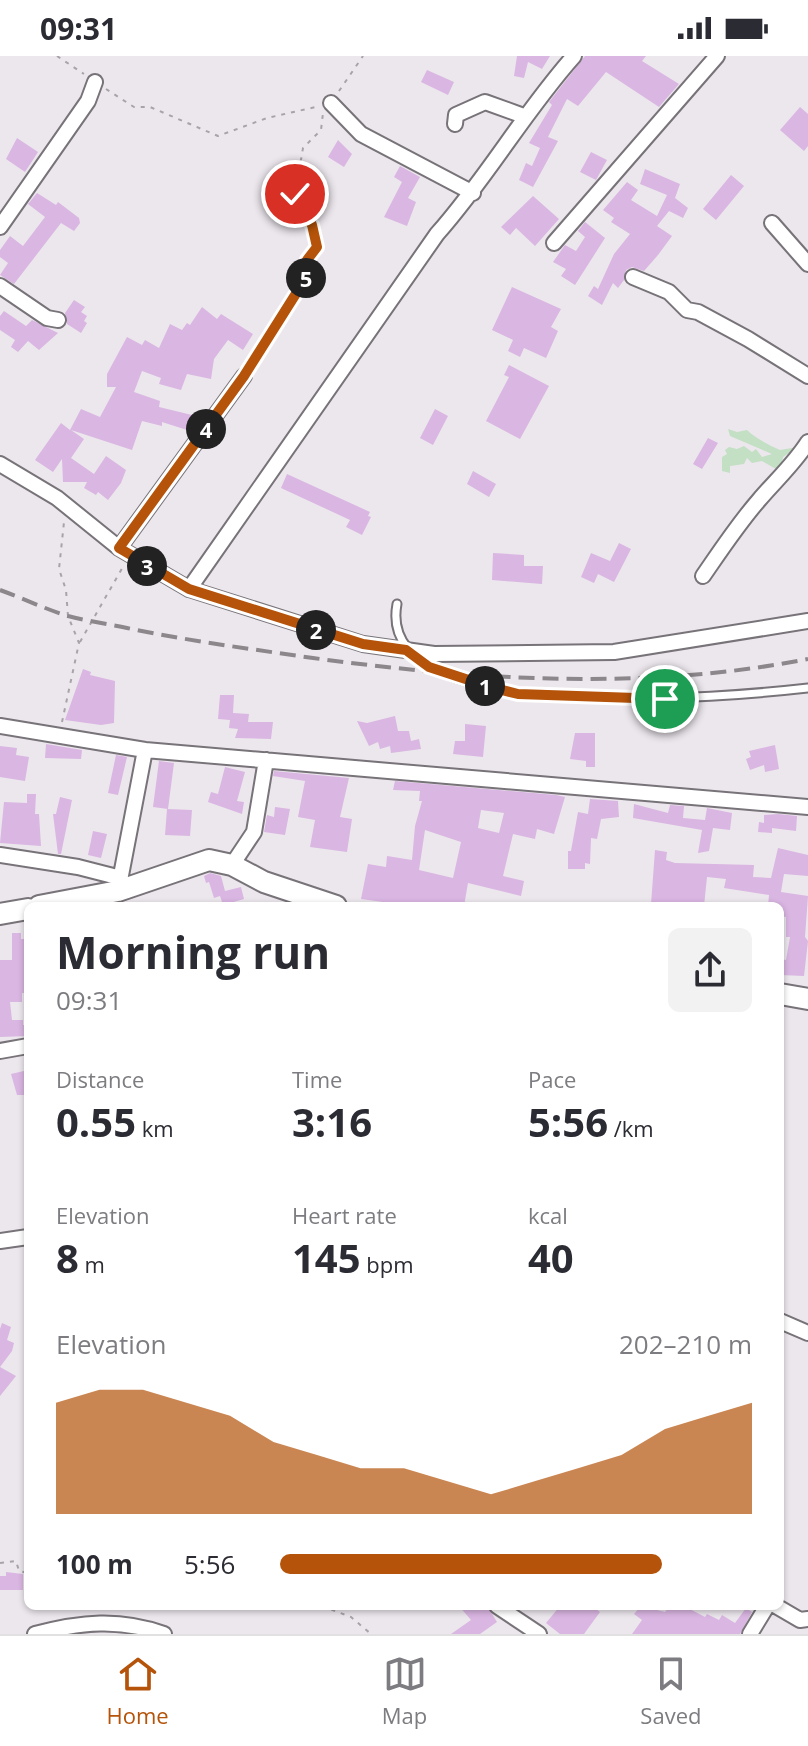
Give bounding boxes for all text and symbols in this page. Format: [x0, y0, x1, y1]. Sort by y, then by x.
text: 09:31 [40, 8, 117, 49]
pin [261, 160, 329, 228]
icon: check [273, 172, 317, 216]
pin: 5 [286, 258, 326, 298]
text: 5 [300, 263, 312, 293]
pin: 4 [186, 409, 226, 449]
text: 4 [200, 414, 212, 444]
pin: 3 [127, 546, 167, 586]
text: 3 [141, 551, 153, 581]
pin: 2 [296, 610, 336, 650]
text: 2 [310, 615, 322, 645]
pin [631, 665, 699, 733]
pin: 1 [465, 666, 505, 706]
text: 1 [479, 671, 491, 701]
icon: arrive [643, 677, 687, 721]
text: Morning run [56, 922, 330, 982]
button: share [668, 928, 752, 1012]
text: 09:31 [56, 982, 122, 1018]
text: Distance [56, 1064, 144, 1094]
text: Time [292, 1064, 342, 1094]
text: Pace [528, 1064, 576, 1094]
text: 0.55 [56, 1094, 136, 1149]
text: 3:16 [292, 1094, 372, 1149]
text: 5:56 [528, 1094, 608, 1149]
text: km [136, 1113, 174, 1143]
text: /km [608, 1113, 654, 1143]
text: Elevation [56, 1200, 149, 1230]
text: Heart rate [292, 1200, 397, 1230]
text: kcal [528, 1200, 568, 1230]
text: 8 [56, 1230, 79, 1285]
text: 145 [292, 1230, 361, 1285]
text: 40 [528, 1230, 574, 1285]
text: m [79, 1249, 105, 1279]
text: bpm [361, 1249, 414, 1279]
text: Elevation [56, 1326, 166, 1362]
text: 202–210 m [619, 1326, 752, 1362]
text: 100 m [56, 1546, 133, 1582]
text: 5:56 [184, 1546, 235, 1582]
tab: Home [107, 1652, 169, 1730]
tab: Map [382, 1652, 427, 1730]
tab: Saved [640, 1652, 701, 1730]

